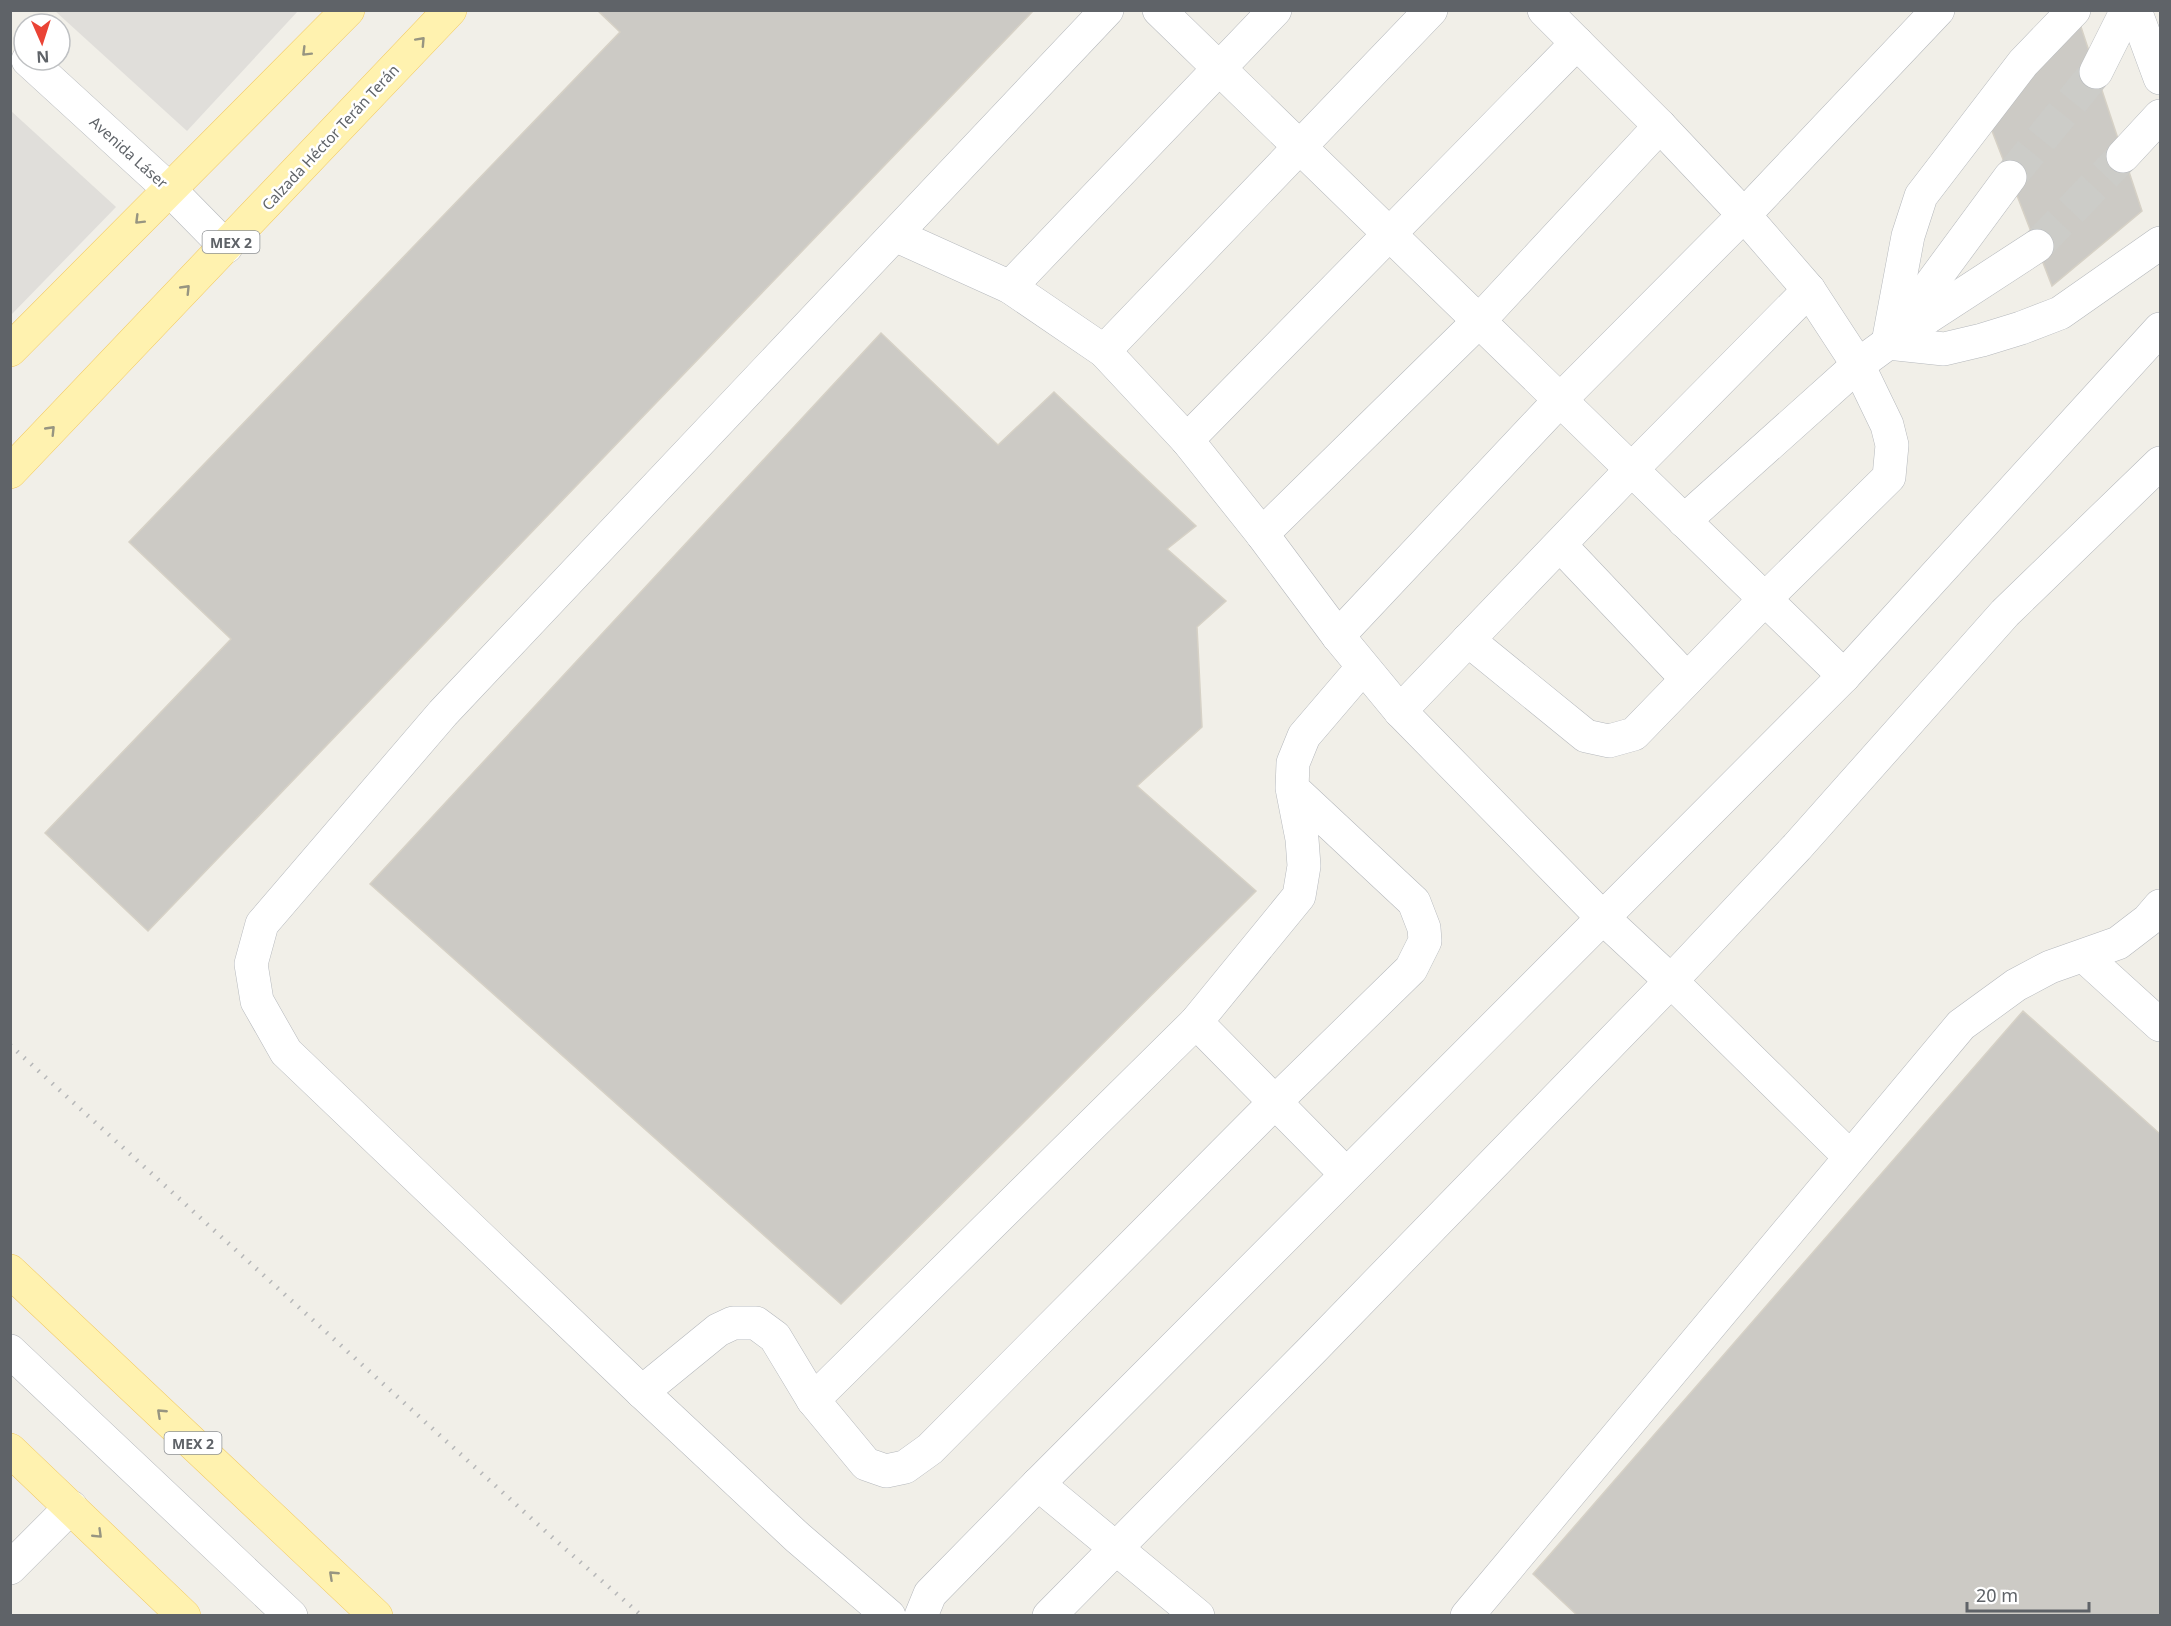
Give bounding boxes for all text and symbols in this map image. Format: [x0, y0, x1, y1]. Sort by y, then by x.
north arrow [12, 12, 72, 72]
one-way arrow [414, 37, 425, 48]
one-way arrow [303, 44, 314, 55]
text: N [36, 46, 50, 68]
street label: Calzada Héctor Terán Terán [257, 60, 403, 214]
street label: Avenida Láser [86, 112, 172, 192]
one-way arrow [135, 213, 146, 223]
road number: MEX 2 [202, 231, 260, 253]
one-way arrow [179, 286, 190, 296]
one-way arrow [44, 426, 55, 437]
one-way arrow [157, 1409, 168, 1420]
road number: MEX 2 [164, 1432, 222, 1454]
one-way arrow [92, 1527, 102, 1538]
one-way arrow [330, 1572, 341, 1583]
scale bar [1967, 1575, 2088, 1613]
text: 20 m [1976, 1583, 2018, 1607]

